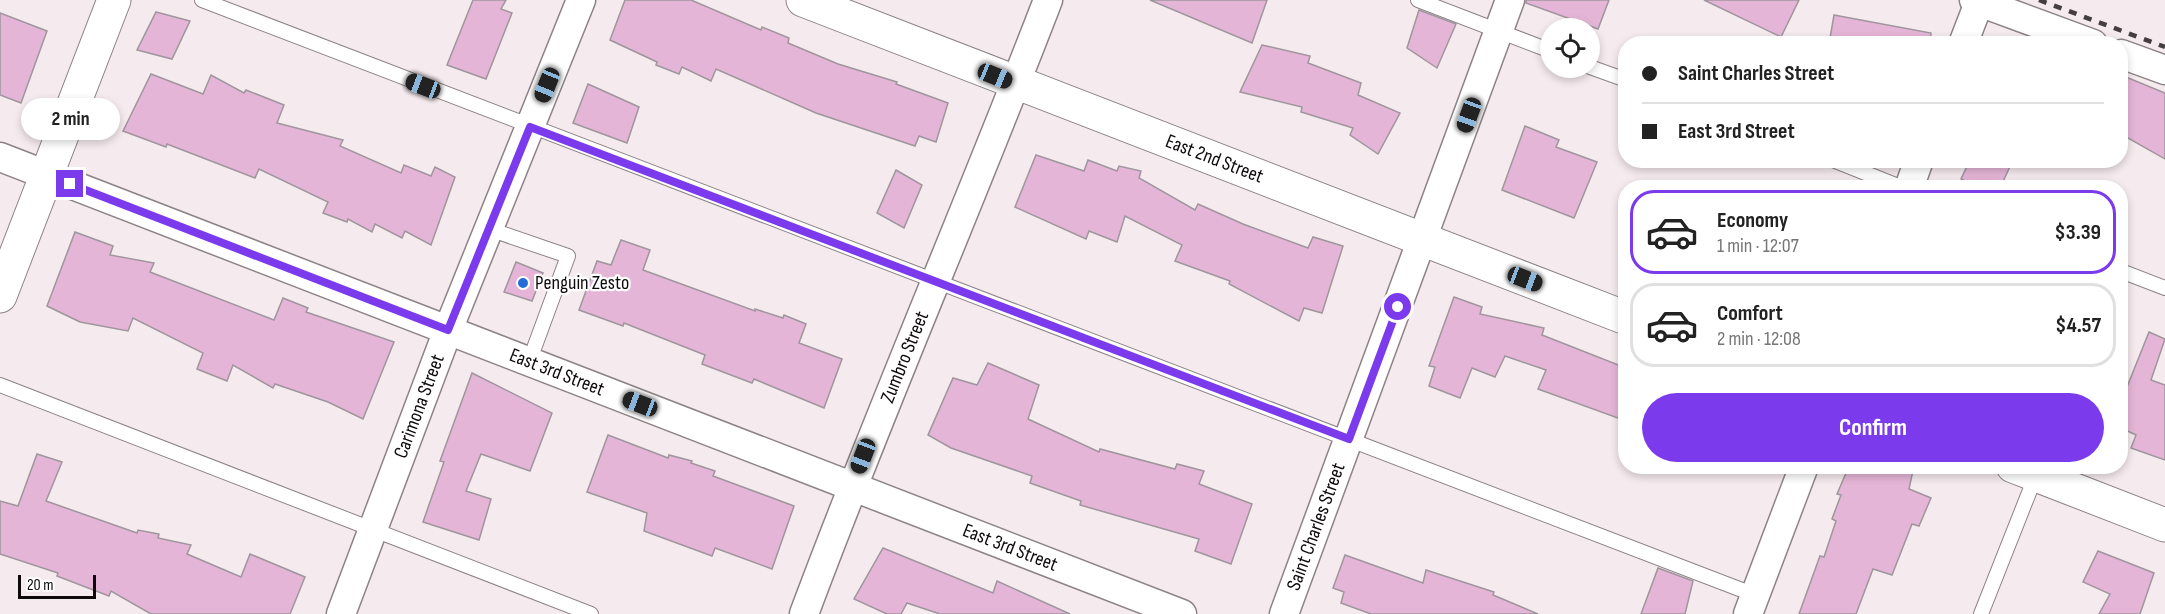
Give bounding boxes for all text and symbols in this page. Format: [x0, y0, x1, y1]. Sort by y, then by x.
map controls [1540, 18, 1600, 78]
button: locate [1540, 18, 1600, 78]
text: Saint Charles Street [1678, 60, 1834, 87]
car [975, 61, 1015, 91]
car [532, 65, 562, 105]
car [403, 71, 443, 101]
car [1454, 95, 1484, 135]
callout: 2 min [20, 97, 119, 139]
text: 2 min [51, 107, 90, 131]
text: East 3rd Street [1678, 118, 1795, 145]
street label: East 2nd Street [1162, 129, 1267, 189]
route end [56, 170, 83, 197]
icon: car [1645, 205, 1699, 259]
text: Economy [1717, 207, 1788, 234]
text: $3.39 [2055, 219, 2101, 246]
text: 1 min · 12:07 [1717, 234, 1799, 258]
car [1505, 264, 1545, 294]
place label: Penguin Zesto [535, 271, 629, 295]
marker: Penguin Zesto [516, 276, 530, 290]
route start [1384, 293, 1411, 320]
icon: car [1645, 298, 1699, 352]
text: Comfort [1717, 300, 1783, 327]
street label: Zumbro Street [875, 308, 934, 406]
text: $4.57 [2055, 312, 2101, 339]
text: 2 min · 12:08 [1717, 327, 1801, 351]
street label: East 3rd Street [506, 343, 608, 401]
street label: Carimona Street [389, 351, 450, 462]
car [620, 389, 660, 419]
button: Confirm [1642, 393, 2104, 462]
car [848, 436, 878, 476]
street label: Saint Charles Street [1282, 460, 1351, 594]
street label: East 3rd Street [959, 518, 1061, 577]
scale bar [18, 572, 96, 600]
text: 20 m [27, 576, 54, 595]

